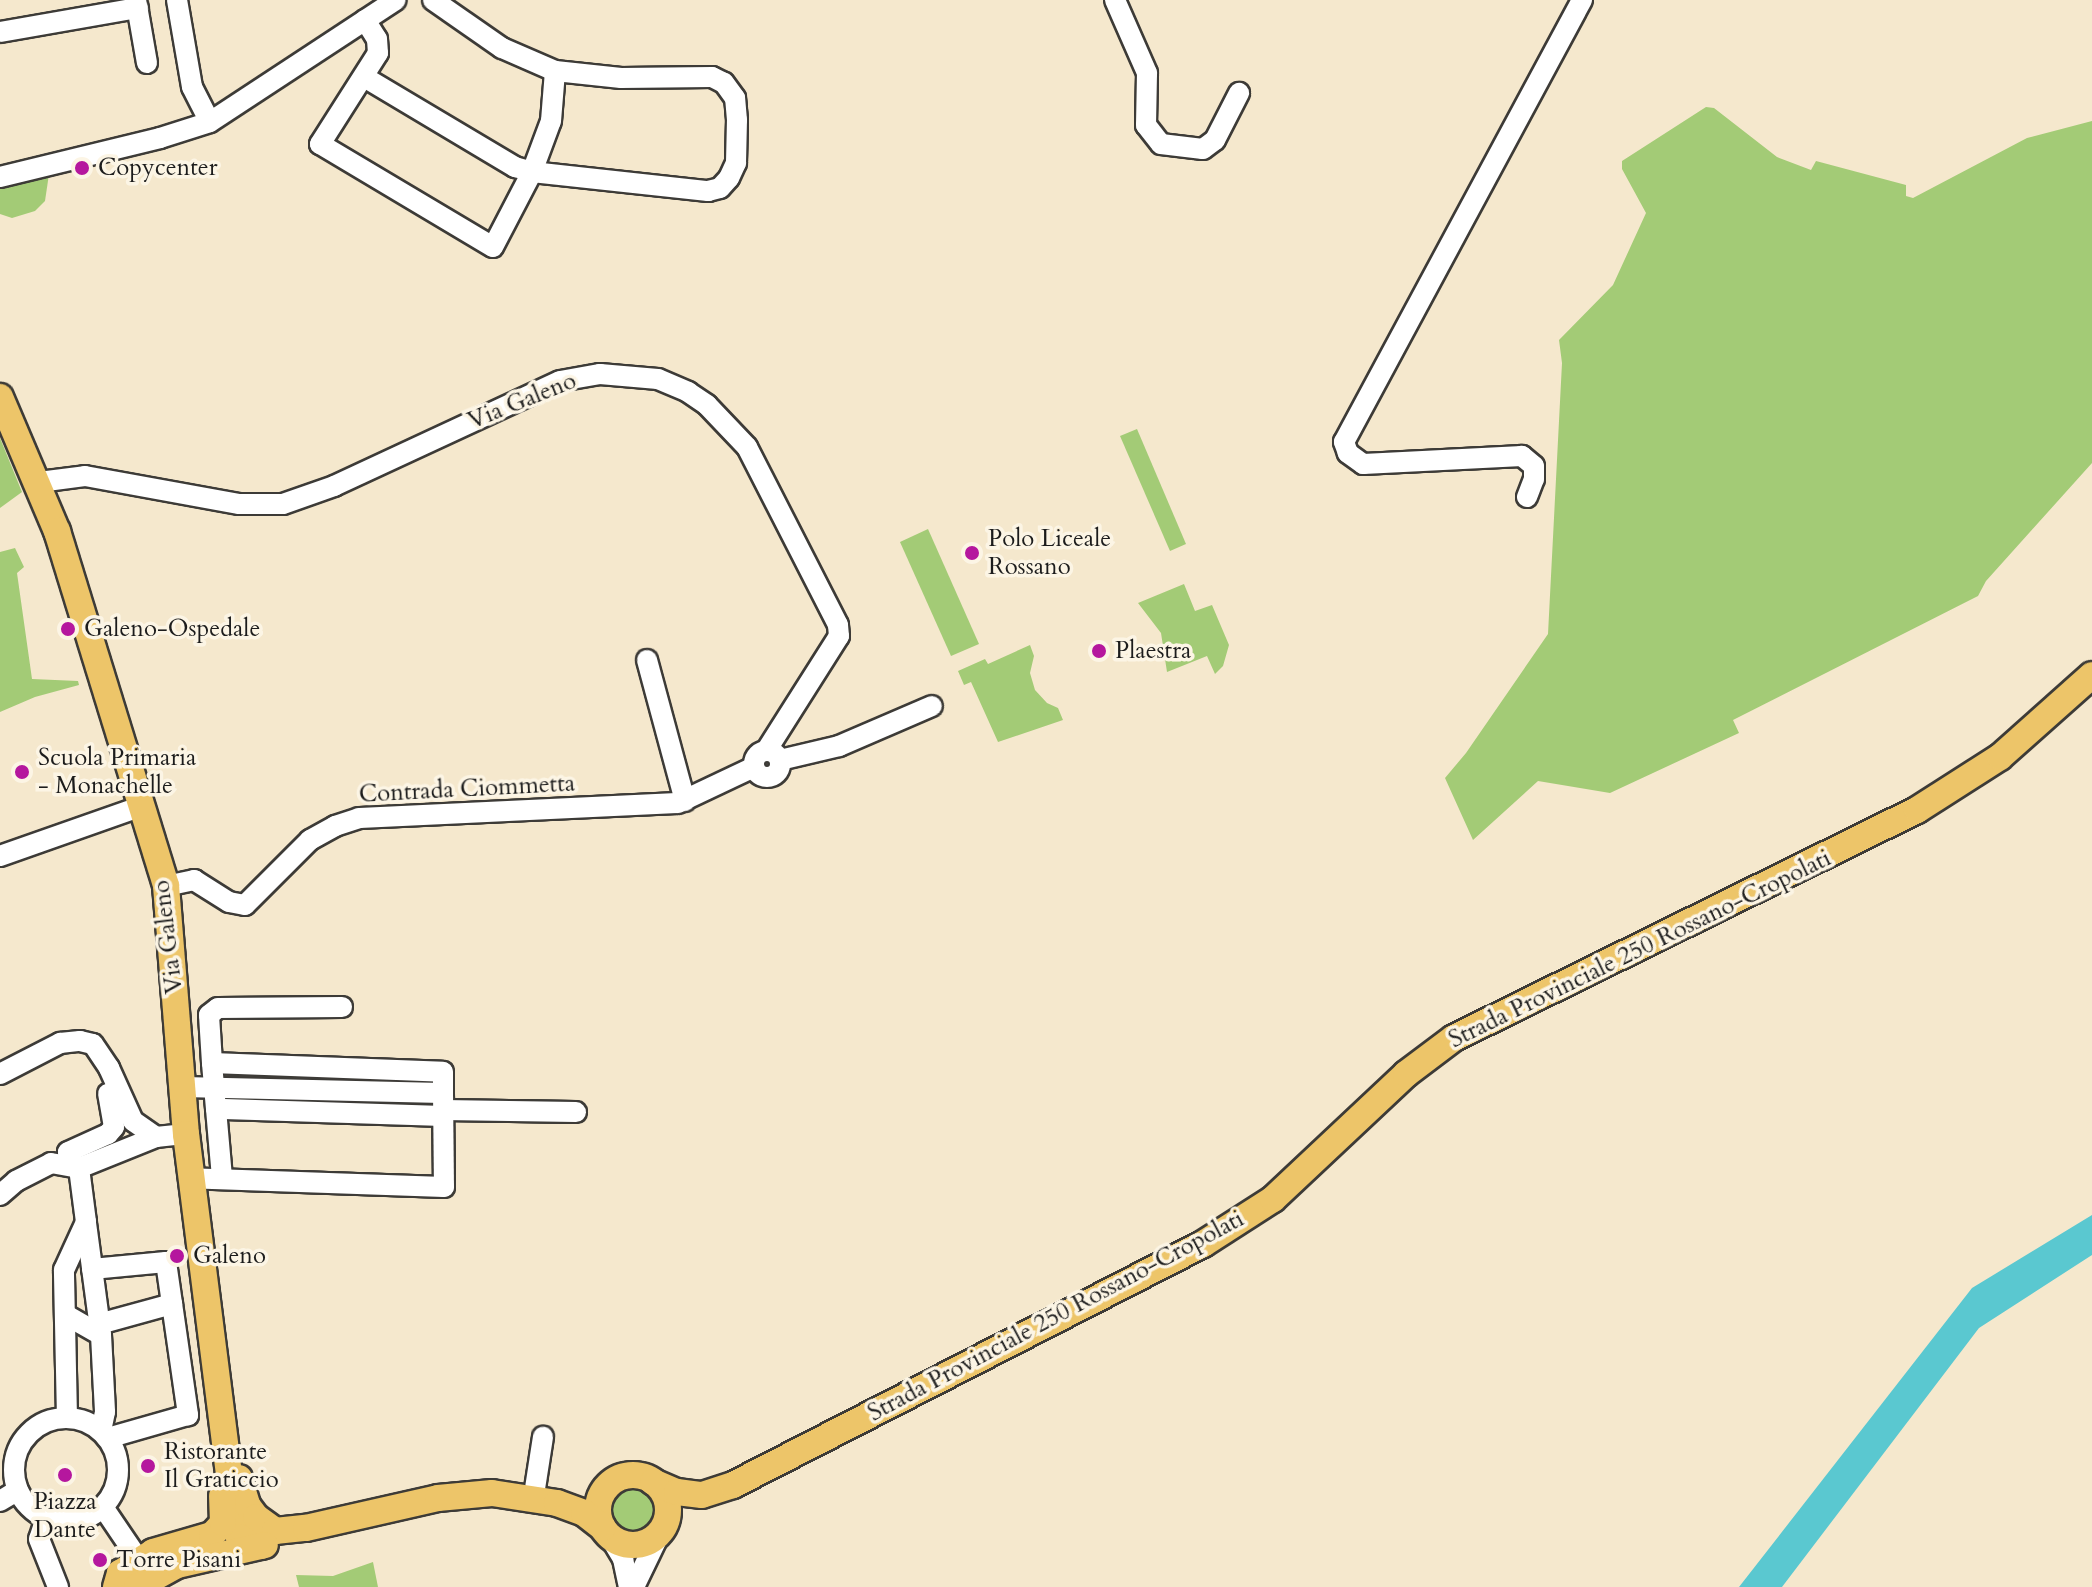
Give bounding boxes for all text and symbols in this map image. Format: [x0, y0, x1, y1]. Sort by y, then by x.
place label: Copycenter [98, 154, 217, 182]
marker: Copycenter [73, 159, 91, 177]
street label: Via Galeno [464, 366, 580, 436]
place label: Polo Liceale Rossano [988, 525, 1111, 581]
marker: Polo Liceale Rossano [963, 544, 981, 562]
place label: Galeno-Ospedale [84, 615, 260, 643]
marker: Galeno-Ospedale [59, 620, 77, 638]
place label: Plaestra [1115, 637, 1191, 665]
marker: Plaestra [1090, 642, 1108, 660]
place label: Scuola Primaria - Monachelle [38, 744, 196, 800]
marker: Scuola Primaria - Monachelle [13, 763, 31, 781]
street label: Contrada Ciommetta [358, 769, 576, 809]
street label: Strada Provinciale 250 Rossano-Cropolati [1444, 844, 1836, 1054]
street label: Via Galeno [147, 879, 189, 995]
street label: Strada Provinciale 250 Rossano-Cropolati [863, 1204, 1249, 1428]
place label: Galeno [193, 1242, 266, 1270]
marker: Galeno [168, 1247, 186, 1265]
place label: Ristorante Il Graticcio [164, 1438, 279, 1494]
marker: Ristorante Il Graticcio [139, 1457, 157, 1475]
marker: Piazza Dante [56, 1466, 74, 1484]
place label: Piazza Dante [33, 1488, 97, 1544]
place label: Torre Pisani [116, 1546, 241, 1574]
marker: Torre Pisani [91, 1551, 109, 1569]

